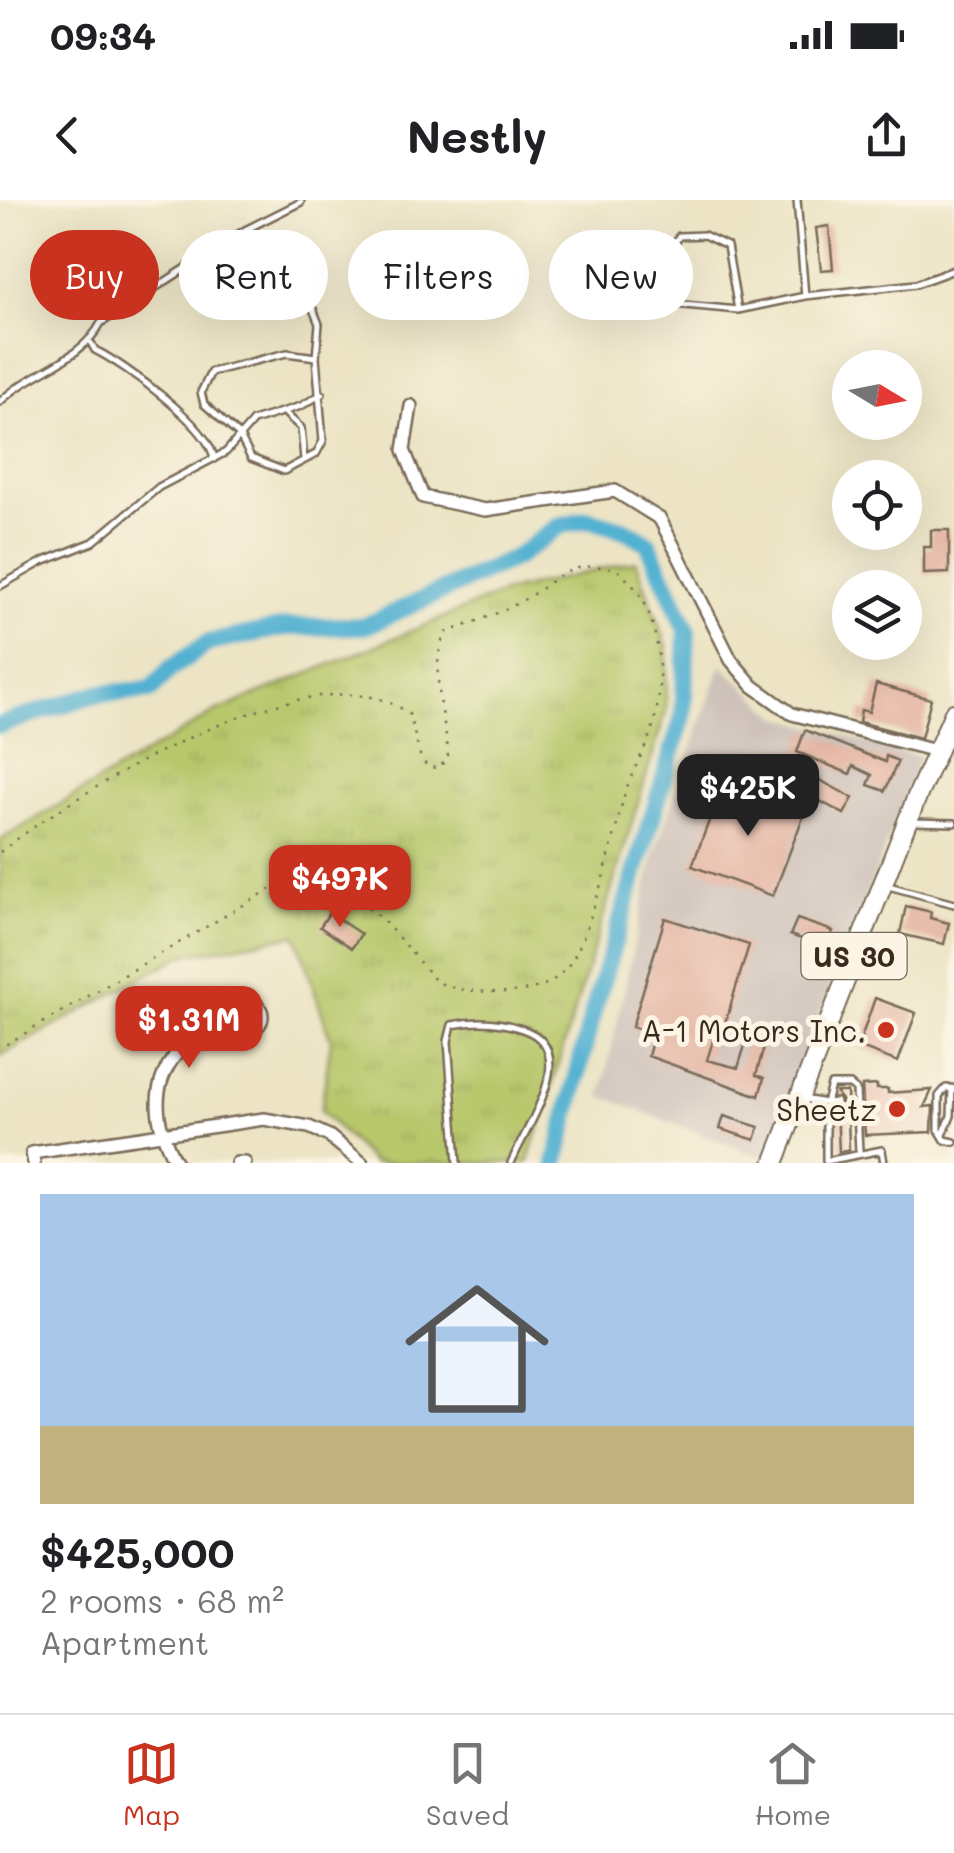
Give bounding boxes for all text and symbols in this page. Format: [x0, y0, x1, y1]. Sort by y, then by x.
text: 09:34 [50, 10, 156, 60]
text: Nestly [407, 106, 547, 164]
icon: back [40, 108, 95, 163]
icon: share [859, 108, 914, 163]
chip: Buy [30, 230, 159, 320]
chip: Rent [179, 230, 328, 320]
chip: Filters [348, 230, 529, 320]
chip: New [549, 230, 693, 320]
north arrow [832, 350, 922, 440]
map controls [832, 350, 922, 660]
button: locate [832, 460, 922, 550]
button: layers [832, 570, 922, 660]
pin: $425K [678, 754, 818, 839]
text: $425K [699, 765, 797, 807]
pin: $497K [270, 845, 410, 930]
text: $497K [291, 856, 389, 898]
road number: US 30 [802, 933, 906, 979]
pin: $1.31M [108, 986, 270, 1071]
text: $1.31M [137, 997, 241, 1039]
place label: A-1 Motors Inc. [641, 1010, 866, 1050]
marker: A-1 Motors Inc. [875, 1019, 897, 1041]
place label: Sheetz [776, 1089, 877, 1129]
marker: Sheetz [886, 1098, 908, 1120]
icon: home [387, 1259, 567, 1439]
text: $425,000 [40, 1524, 235, 1579]
text: 2 rooms · 68 m² [40, 1579, 284, 1621]
text: Apartment [40, 1621, 209, 1663]
tab: Map [123, 1736, 180, 1832]
tab: Saved [426, 1736, 509, 1832]
tab: Home [755, 1736, 831, 1832]

